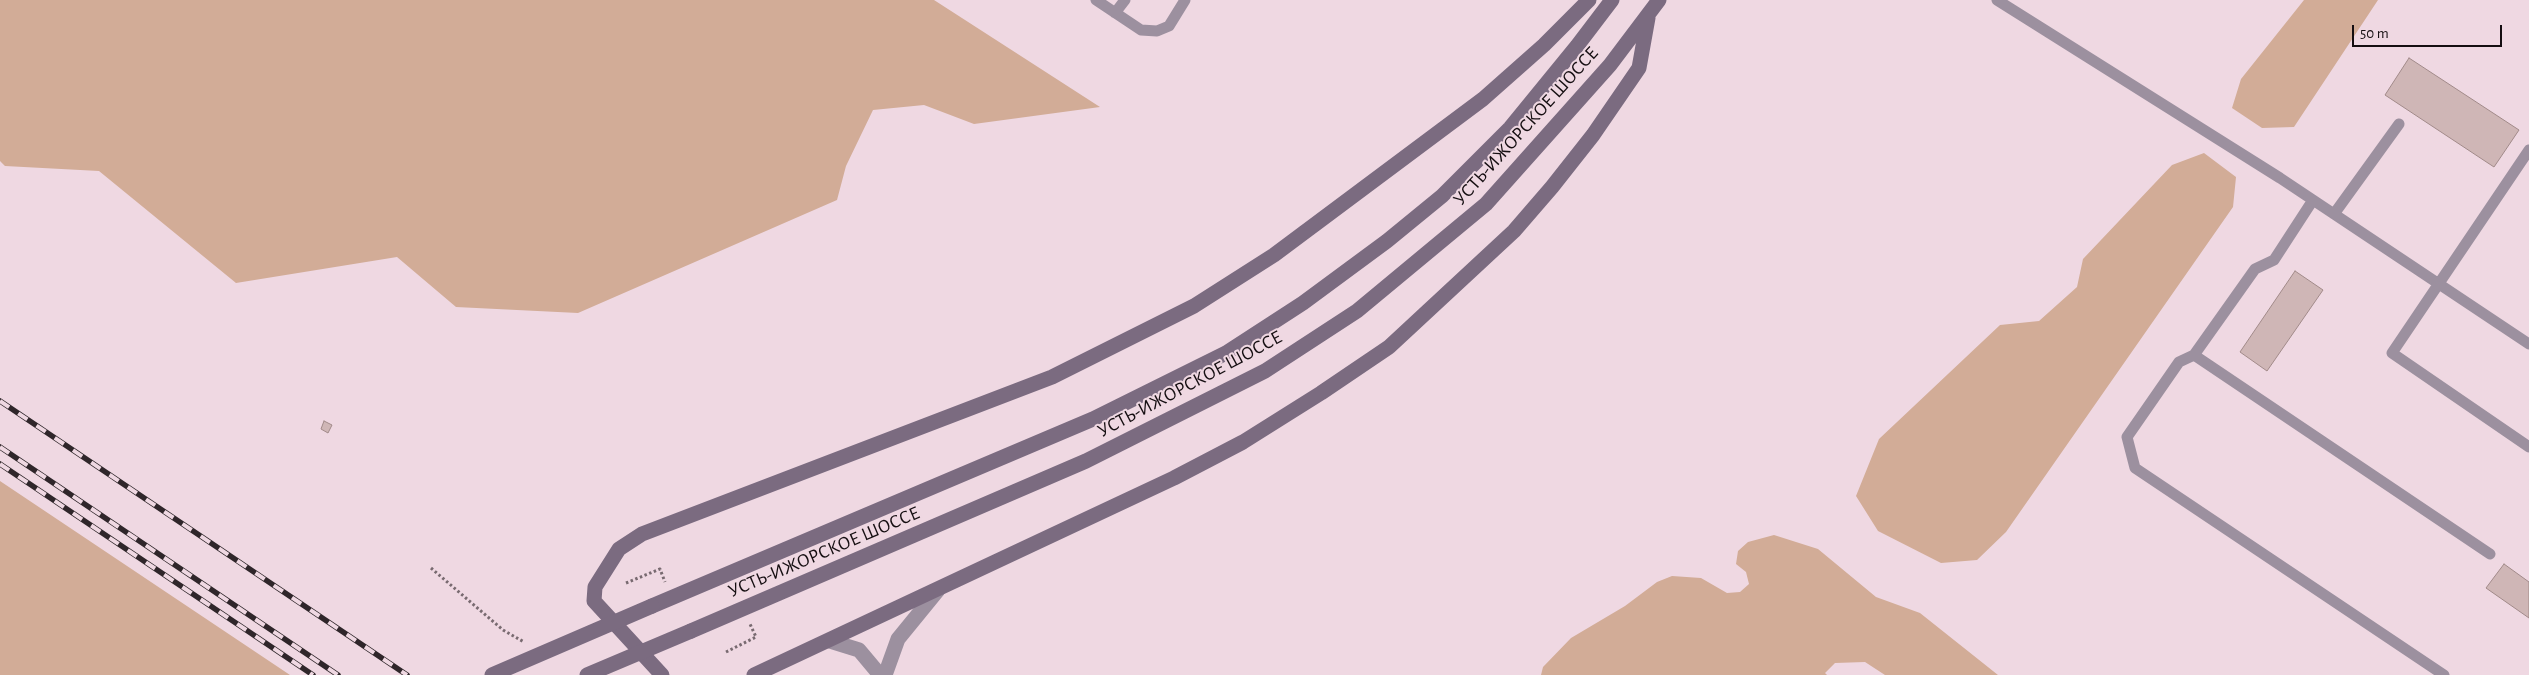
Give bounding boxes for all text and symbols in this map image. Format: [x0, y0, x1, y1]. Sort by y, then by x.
scale bar [2354, 15, 2504, 47]
text: 50 m [2360, 26, 2389, 41]
street label: УСТЬ-ИЖОРСКОЕ ШОССЕ [1449, 42, 1603, 210]
street label: УСТЬ-ИЖОРСКОЕ ШОССЕ [1094, 326, 1286, 442]
street label: УСТЬ-ИЖОРСКОЕ ШОССЕ [725, 501, 923, 603]

